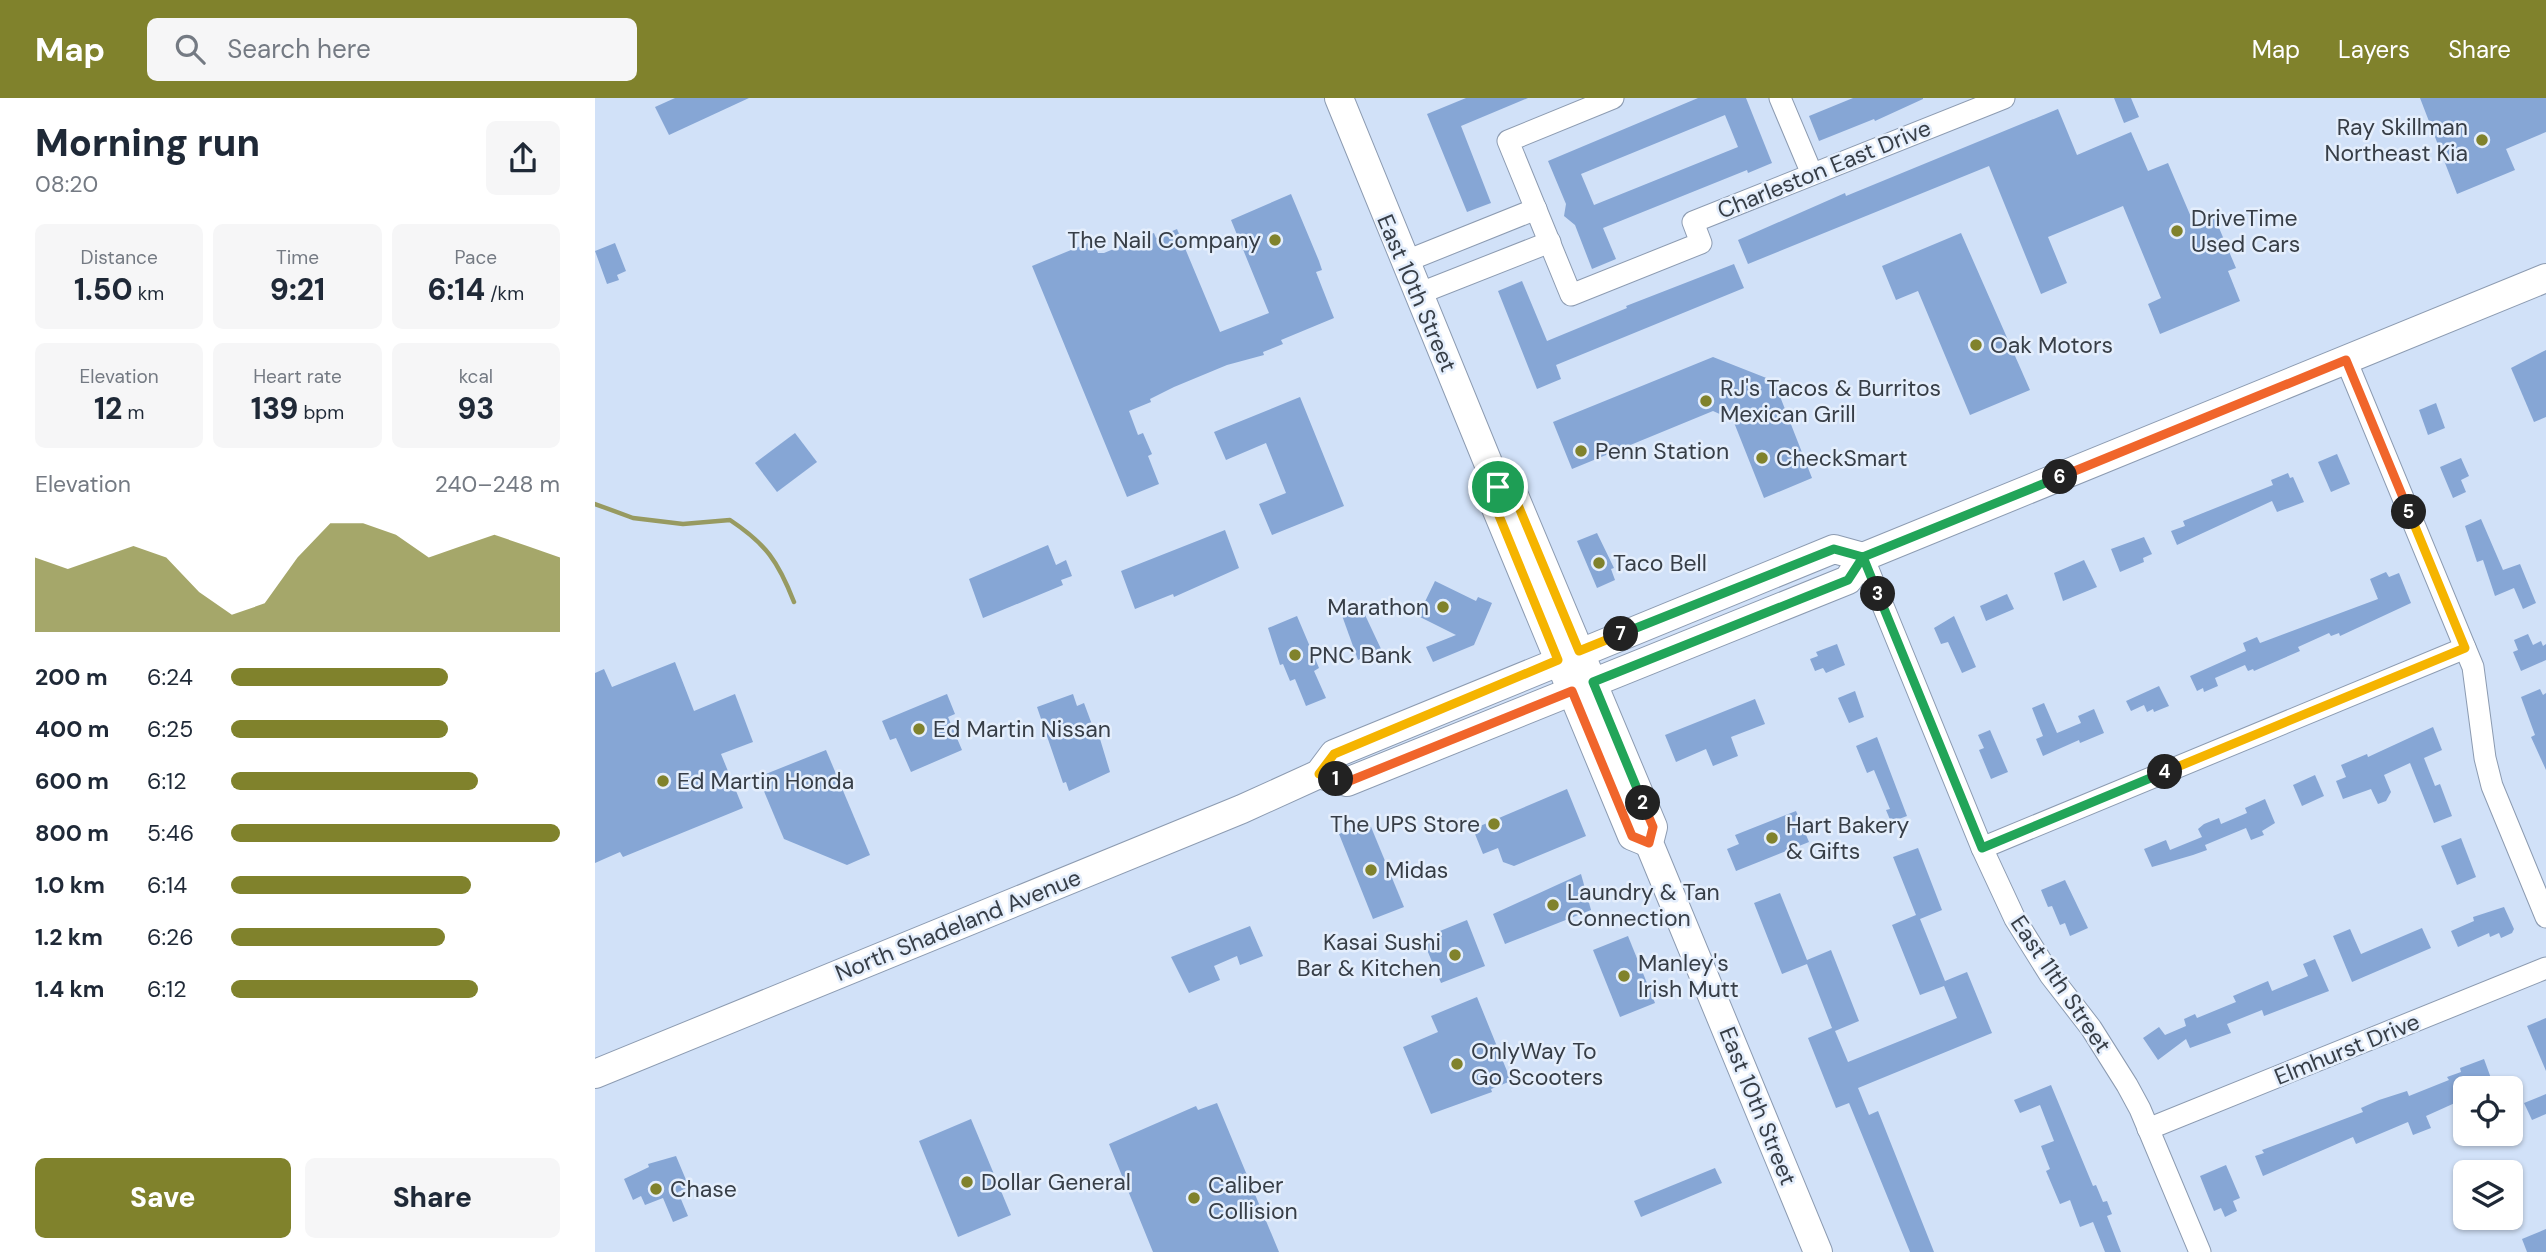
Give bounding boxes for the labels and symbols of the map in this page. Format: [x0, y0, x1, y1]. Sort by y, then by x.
street label: Charleston East Drive [1713, 112, 1935, 226]
place label: Ray Skillman Northeast Kia [2325, 112, 2468, 168]
marker: Ray Skillman Northeast Kia [2474, 132, 2490, 148]
place label: DriveTime Used Cars [2191, 203, 2300, 259]
street label: East 10th Street [1370, 210, 1464, 376]
marker: DriveTime Used Cars [2169, 223, 2185, 239]
place label: The Nail Company [1067, 225, 1261, 255]
marker: The Nail Company [1267, 232, 1283, 248]
place label: Oak Motors [1990, 330, 2113, 360]
marker: Oak Motors [1968, 337, 1984, 353]
place label: RJ's Tacos & Burritos Mexican Grill [1720, 373, 1941, 429]
marker: RJ's Tacos & Burritos Mexican Grill [1698, 393, 1714, 409]
place label: Penn Station [1595, 436, 1729, 466]
marker: Penn Station [1573, 443, 1589, 459]
place label: CheckSmart [1776, 443, 1907, 473]
marker: CheckSmart [1754, 450, 1770, 466]
pin [1468, 457, 1528, 517]
pin: 6 [2043, 460, 2077, 494]
pin: 5 [2392, 494, 2427, 530]
place label: Taco Bell [1613, 548, 1707, 578]
marker: Taco Bell [1591, 555, 1607, 571]
pin: 3 [1861, 576, 1895, 612]
place label: Marathon [1327, 592, 1429, 622]
marker: Marathon [1435, 599, 1451, 615]
pin: 7 [1604, 616, 1639, 652]
place label: PNC Bank [1309, 640, 1412, 670]
marker: PNC Bank [1287, 647, 1303, 663]
place label: Ed Martin Nissan [933, 714, 1111, 744]
marker: Ed Martin Nissan [911, 721, 927, 737]
pin: 4 [2147, 754, 2183, 790]
pin: 1 [1319, 762, 1353, 796]
place label: Ed Martin Honda [677, 766, 854, 796]
marker: Ed Martin Honda [655, 773, 671, 789]
pin: 2 [1625, 786, 1661, 820]
place label: The UPS Store [1330, 809, 1480, 839]
place label: Hart Bakery & Gifts [1786, 810, 1910, 866]
marker: The UPS Store [1486, 816, 1502, 832]
marker: Hart Bakery & Gifts [1764, 830, 1780, 846]
place label: Midas [1385, 855, 1448, 885]
street label: North Shadeland Avenue [831, 862, 1085, 988]
marker: Midas [1363, 862, 1379, 878]
place label: Laundry & Tan Connection [1567, 877, 1720, 933]
marker: Laundry & Tan Connection [1545, 897, 1561, 913]
street label: East 11th Street [2004, 909, 2118, 1059]
place label: Kasai Sushi Bar & Kitchen [1297, 927, 1441, 983]
marker: Kasai Sushi Bar & Kitchen [1447, 947, 1463, 963]
place label: Manley's Irish Mutt [1638, 948, 1739, 1004]
marker: Manley's Irish Mutt [1616, 968, 1632, 984]
street label: Elmhurst Drive [2270, 1006, 2424, 1092]
street label: East 10th Street [1713, 1022, 1803, 1190]
place label: OnlyWay To Go Scooters [1471, 1036, 1603, 1092]
marker: OnlyWay To Go Scooters [1449, 1056, 1465, 1072]
place label: Dollar General [981, 1167, 1131, 1197]
place label: Caliber Collision [1208, 1170, 1298, 1226]
place label: Chase [670, 1174, 737, 1204]
marker: Dollar General [959, 1174, 975, 1190]
marker: Chase [648, 1181, 664, 1197]
marker: Caliber Collision [1186, 1190, 1202, 1206]

